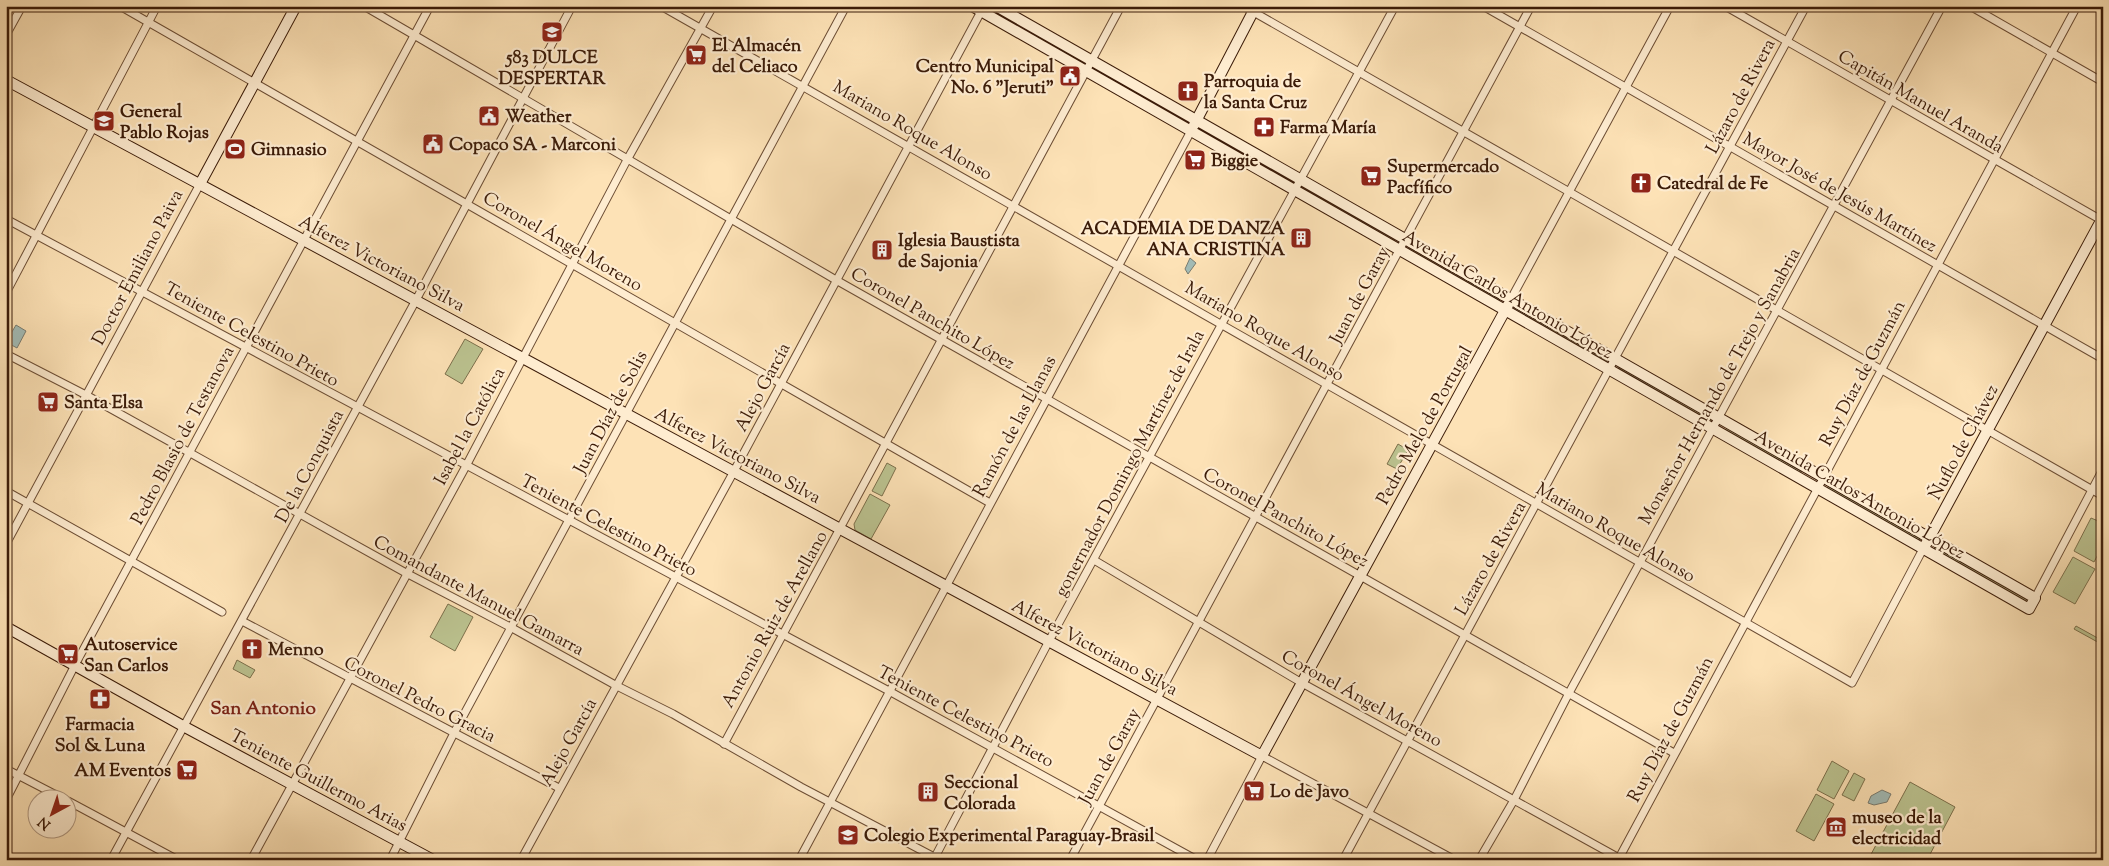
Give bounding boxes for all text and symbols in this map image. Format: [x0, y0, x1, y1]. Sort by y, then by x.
school or university icon: 583 DULCE DESPERTAR [540, 20, 564, 44]
place label: El Almacén del Celiaco [712, 34, 802, 81]
street label: Lázaro de Rivera [1700, 35, 1783, 159]
supermarket icon: El Almacén del Celiaco [684, 43, 708, 67]
street label: Capitán Manuel Aranda [1832, 45, 2008, 161]
place label: 583 DULCE DESPERTAR [499, 46, 606, 93]
place label: Centro Municipal No. 6 "Jeruti" [916, 55, 1055, 102]
public building icon: Centro Municipal No. 6 "Jeruti" [1058, 64, 1082, 88]
place label: Parroquia de la Santa Cruz [1204, 70, 1307, 117]
street label: Mariano Roque Alonso [827, 75, 997, 188]
church icon: Parroquia de la Santa Cruz [1176, 79, 1200, 103]
place label: General Pablo Rojas [120, 100, 209, 147]
public building icon: Weather [477, 104, 501, 128]
place label: Weather [505, 105, 572, 131]
school or university icon: General Pablo Rojas [92, 109, 116, 133]
pharmacy icon: Farma María [1252, 115, 1276, 139]
place label: Farma María [1280, 116, 1377, 142]
street label: Mayor José de Jesús Martínez [1737, 127, 1941, 260]
public building icon: Copaco SA - Marconi [421, 132, 445, 156]
place label: Copaco SA - Marconi [449, 133, 617, 159]
sports icon: Gimnasio [223, 137, 247, 161]
place label: Gimnasio [251, 138, 327, 164]
supermarket icon: Biggie [1183, 148, 1207, 172]
place label: Biggie [1211, 149, 1259, 175]
place label: Supermercado Pacfífico [1387, 155, 1499, 202]
supermarket icon: Supermercado Pacfífico [1359, 164, 1383, 188]
church icon: Catedral de Fe [1629, 171, 1653, 195]
place label: Catedral de Fe [1657, 172, 1769, 198]
street label: Doctor Emiliano Paiva [87, 185, 191, 350]
street label: Coronel Ángel Moreno [477, 186, 647, 299]
street label: Alferez Victoriano Silva [293, 210, 469, 320]
place label: ACADEMIA DE DANZA ANA CRISTINA [1081, 217, 1285, 264]
street label: Avenida Carlos Antonio López [1397, 225, 1617, 367]
building icon: ACADEMIA DE DANZA ANA CRISTINA [1289, 226, 1313, 250]
place label: Iglesia Baustista de Sajonia [898, 229, 1021, 276]
building icon: Iglesia Baustista de Sajonia [870, 238, 894, 262]
street label: Juan de Garay [1324, 243, 1397, 350]
street label: Monseñor Hernando de Trejo y Sanabria [1633, 244, 1808, 530]
street label: Coronel Panchito López [845, 262, 1019, 378]
street label: Mariano Roque Alonso [1179, 276, 1349, 389]
street label: Teniente Celestino Prieto [159, 277, 343, 395]
street label: Ruy Díaz de Guzmán [1814, 296, 1913, 451]
street label: gonernador Domingo Martínez de Irala [1049, 326, 1212, 602]
street label: Alejo García [729, 339, 798, 437]
street label: Pedro Blasio de Testanova [126, 342, 242, 530]
street label: Pedro Melo de Portugal [1371, 342, 1480, 510]
street label: Juan Díaz de Solis [568, 347, 655, 480]
street label: Ramón de las Llanas [967, 352, 1064, 502]
street label: Isabel la Católica [429, 363, 513, 490]
street label: Ñuflo de Chávez [1923, 380, 2006, 505]
supermarket icon: Santa Elsa [36, 390, 60, 414]
place label: Santa Elsa [64, 391, 144, 417]
street label: Alferez Victoriano Silva [649, 402, 825, 512]
street label: De la Conquista [270, 406, 352, 528]
street label: Avenida Carlos Antonio López [1749, 425, 1969, 567]
street label: Coronel Panchito López [1197, 462, 1373, 575]
street label: Teniente Celestino Prieto [515, 469, 701, 584]
street label: Mariano Roque Alonso [1530, 477, 1700, 590]
street label: Lázaro de Rivera [1450, 497, 1534, 621]
street label: Antonio Ruiz de Arellano [716, 526, 835, 713]
street label: Comandante Manuel Gamarra [368, 530, 588, 663]
street label: Alferez Victoriano Silva [1006, 594, 1182, 704]
place label: Autoservice San Carlos [84, 633, 178, 680]
church icon: Menno [240, 637, 264, 661]
place label: Menno [268, 638, 324, 664]
supermarket icon: Autoservice San Carlos [56, 642, 80, 666]
street label: Coronel Ángel Moreno [1276, 645, 1446, 755]
street label: Coronel Pedro Gracia [339, 651, 500, 750]
street label: Ruy Díaz de Guzmán [1622, 652, 1721, 807]
street label: Teniente Celestino Prieto [872, 660, 1058, 775]
pharmacy icon: Farmacia Sol & Luna [88, 687, 112, 711]
street label: Alejo García [535, 694, 605, 792]
district label: San Antonio [210, 696, 316, 723]
street label: Juan de Garay [1073, 704, 1148, 811]
place label: Farmacia Sol & Luna [55, 713, 146, 760]
street label: Teniente Guillermo Arias [225, 724, 411, 840]
supermarket icon: AM Eventos [175, 758, 199, 782]
place label: AM Eventos [74, 759, 171, 785]
place label: Seccional Colorada [944, 771, 1019, 818]
supermarket icon: Lo de Javo [1242, 779, 1266, 803]
building icon: Seccional Colorada [916, 780, 940, 804]
place label: Lo de Javo [1270, 780, 1349, 806]
north arrow [28, 788, 78, 838]
place label: museo de la electricidad [1852, 806, 1942, 853]
text: N [34, 811, 56, 834]
museum icon: museo de la electricidad [1824, 815, 1848, 839]
school or university icon: Colegio Experimental Paraguay-Brasil [836, 823, 860, 847]
place label: Colegio Experimental Paraguay-Brasil [864, 824, 1155, 850]

